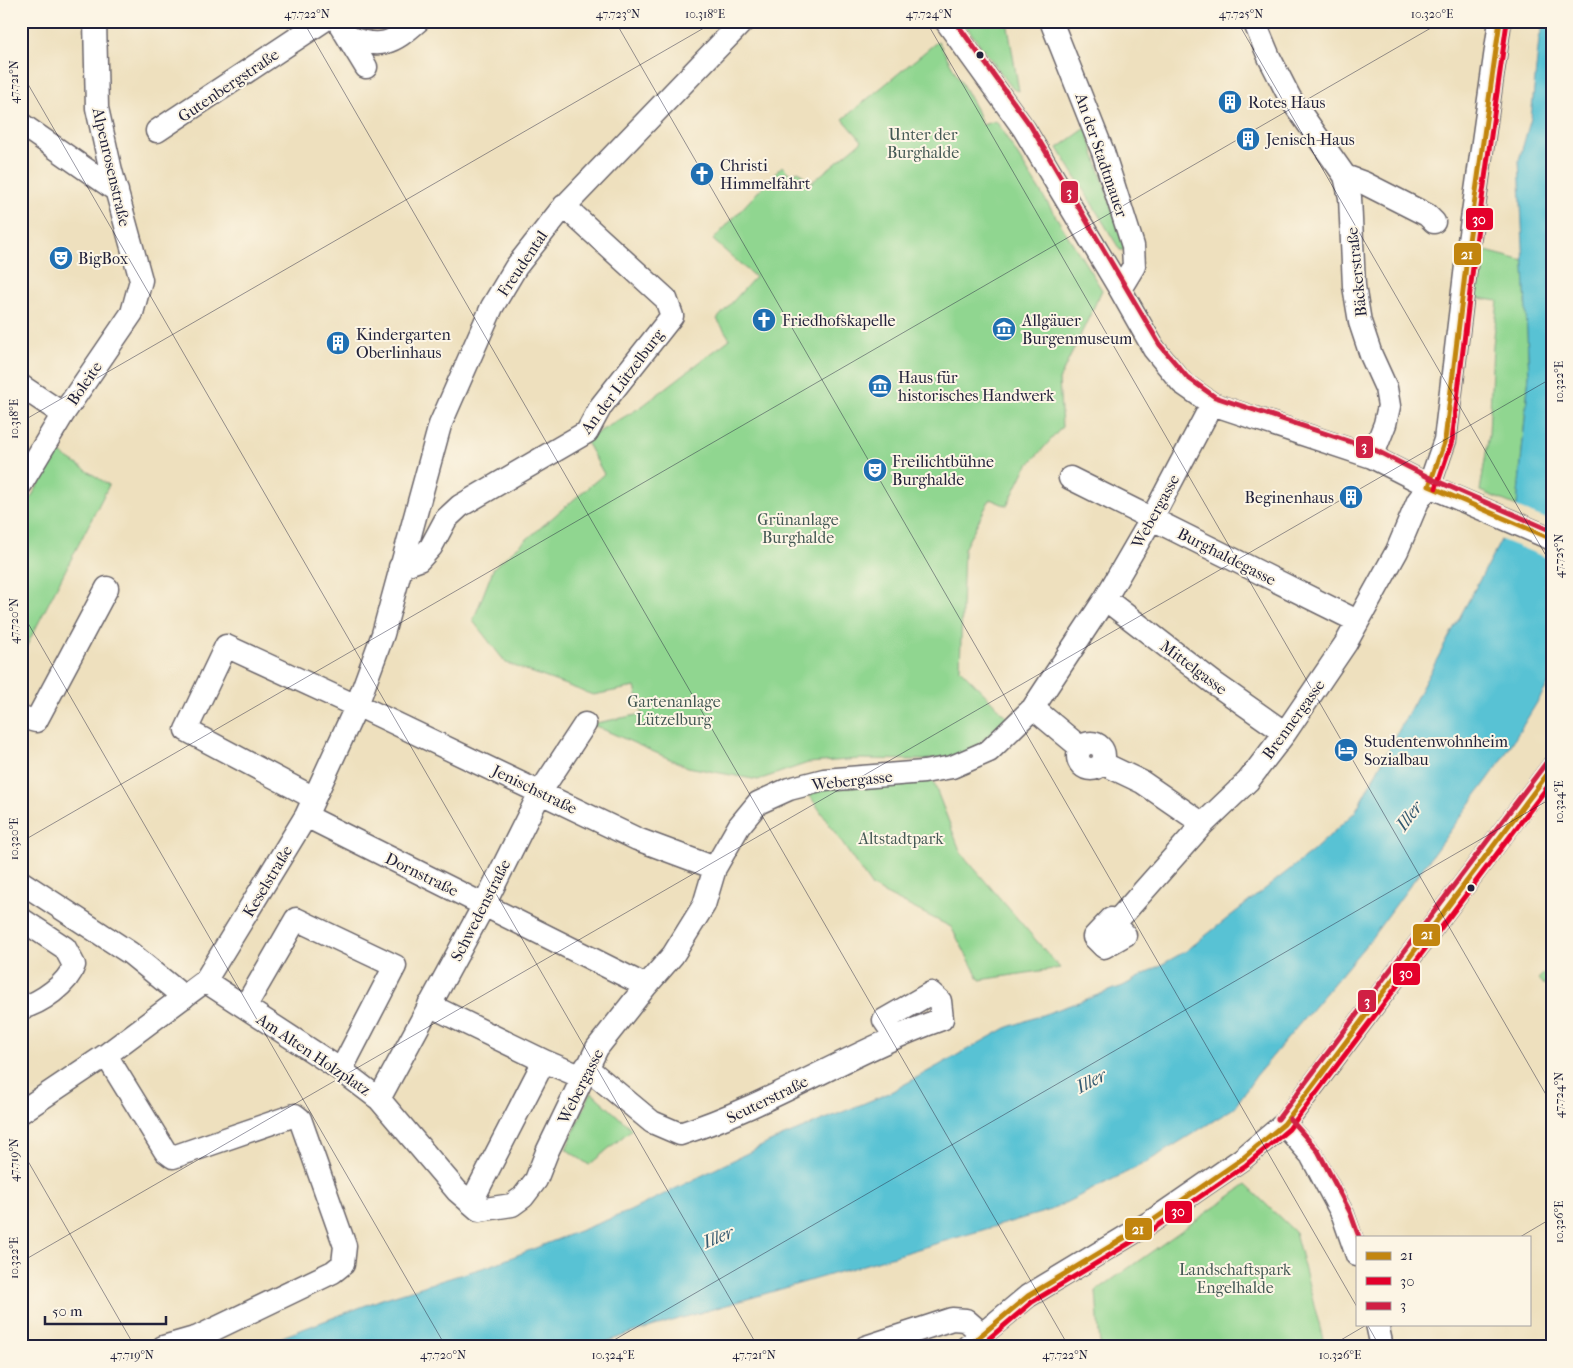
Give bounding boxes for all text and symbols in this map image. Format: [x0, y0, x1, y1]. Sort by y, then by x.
text: 47.722°N [284, 7, 330, 21]
text: 47.723°N [596, 7, 640, 21]
text: 10.318°E [685, 7, 725, 21]
text: 47.724°N [906, 7, 952, 21]
text: 47.725°N [1219, 7, 1263, 21]
text: 10.320°E [1411, 7, 1453, 21]
street label: Gutenbergstraße [174, 45, 282, 126]
unlabelled marker [975, 50, 985, 60]
text: 47.721°N [7, 60, 21, 104]
building icon: Rotes Haus [1217, 89, 1243, 115]
street label: An der Stadtmauer [1071, 90, 1132, 220]
place label: Rotes Haus [1248, 93, 1325, 112]
street label: Alpenrosenstraße [88, 105, 134, 228]
park label: Unter der Burghalde [887, 125, 959, 162]
building icon: Jenisch-Haus [1235, 126, 1261, 152]
place label: Jenisch-Haus [1264, 130, 1355, 149]
place label: Christi Himmelfahrt [720, 156, 811, 193]
church icon: Christi Himmelfahrt [689, 161, 715, 187]
line badge: 3 [1060, 180, 1079, 204]
text: 3 [1066, 184, 1072, 201]
line badge: 30 [1465, 207, 1494, 231]
text: 30 [1472, 211, 1486, 228]
street label: Freudental [493, 226, 552, 300]
street label: Bäckerstraße [1342, 226, 1371, 318]
line badge: 21 [1453, 242, 1482, 266]
theatre icon: BigBox [48, 245, 74, 271]
text: 21 [1461, 246, 1473, 263]
place label: BigBox [78, 249, 129, 268]
church icon: Friedhofskapelle [751, 307, 777, 333]
place label: Friedhofskapelle [782, 311, 896, 330]
place label: Allgäuer Burgenmuseum [1021, 311, 1133, 348]
museum icon: Allgäuer Burgenmuseum [991, 316, 1017, 342]
place label: Kindergarten Oberlinhaus [356, 325, 451, 362]
street label: An der Lützelburg [576, 325, 668, 438]
building icon: Kindergarten Oberlinhaus [325, 330, 351, 356]
street label: Boleite [63, 358, 106, 409]
text: 10.322°E [1552, 361, 1566, 403]
place label: Haus für historisches Handwerk [898, 368, 1055, 405]
museum icon: Haus für historisches Handwerk [867, 373, 893, 399]
text: 10.318°E [7, 399, 21, 439]
line badge: 3 [1355, 435, 1374, 459]
text: 3 [1361, 438, 1367, 455]
place label: Freilichtbühne Burghalde [892, 452, 994, 489]
theatre icon: Freilichtbühne Burghalde [862, 457, 888, 483]
street label: Webergasse [1127, 471, 1183, 552]
building icon: Beginenhaus [1338, 484, 1364, 510]
place label: Beginenhaus [1245, 488, 1334, 507]
park label: Grünanlage Burghalde [757, 510, 839, 547]
street label: Burghaldegasse [1174, 524, 1279, 589]
text: 47.725°N [1552, 534, 1566, 578]
text: 47.720°N [7, 598, 21, 644]
street label: Mittelgasse [1157, 636, 1231, 699]
street label: Brennergasse [1258, 676, 1329, 763]
park label: Gartenanlage Lützelburg [627, 692, 721, 729]
place label: Studentenwohnheim Sozialbau [1364, 732, 1509, 769]
hotel icon: Studentenwohnheim Sozialbau [1333, 737, 1359, 763]
street label: Jenischstraße [487, 760, 580, 818]
street label: Webergasse [810, 767, 894, 794]
text: 10.324°E [1552, 780, 1566, 824]
water label: Iller [1391, 796, 1428, 836]
text: 10.320°E [7, 818, 21, 860]
park label: Altstadtpark [858, 829, 944, 848]
street label: Keselstraße [239, 842, 296, 920]
street label: Dornstraße [382, 849, 461, 900]
street label: Schwedenstraße [447, 856, 514, 964]
unlabelled marker [1466, 883, 1476, 893]
line badge: 21 [1412, 923, 1441, 947]
text: 21 [1421, 926, 1433, 943]
line badge: 30 [1392, 962, 1421, 986]
text: 30 [1399, 965, 1413, 982]
line badge: 3 [1357, 989, 1377, 1013]
text: 3 [1364, 993, 1370, 1010]
street label: Am Alten Holzplatz [252, 1009, 374, 1100]
street label: Webergasse [553, 1046, 607, 1128]
water label: Iller [1072, 1064, 1112, 1099]
street label: Seuterstraße [723, 1072, 811, 1127]
text: 47.724°N [1552, 1072, 1566, 1118]
text: 47.719°N [7, 1138, 21, 1182]
line badge: 30 [1164, 1200, 1193, 1224]
text: 10.326°E [1552, 1201, 1566, 1243]
text: 30 [1171, 1203, 1185, 1220]
line badge: 21 [1124, 1217, 1153, 1241]
water label: Iller [699, 1221, 738, 1253]
text: 21 [1132, 1221, 1144, 1238]
legend [1356, 1236, 1530, 1326]
text: 10.322°E [7, 1237, 21, 1279]
text: 21 [1400, 1246, 1413, 1264]
park label: Landschaftspark Engelhalde [1179, 1260, 1292, 1297]
text: 30 [1400, 1272, 1414, 1290]
scale bar [45, 1293, 166, 1325]
text: 3 [1400, 1296, 1406, 1314]
text: 50 m [52, 1302, 83, 1320]
text: 47.719°N [110, 1348, 154, 1362]
text: 47.720°N [420, 1348, 466, 1362]
text: 10.324°E [591, 1348, 635, 1362]
text: 47.721°N [732, 1348, 776, 1362]
text: 47.722°N [1042, 1348, 1088, 1362]
text: 10.326°E [1319, 1348, 1361, 1362]

